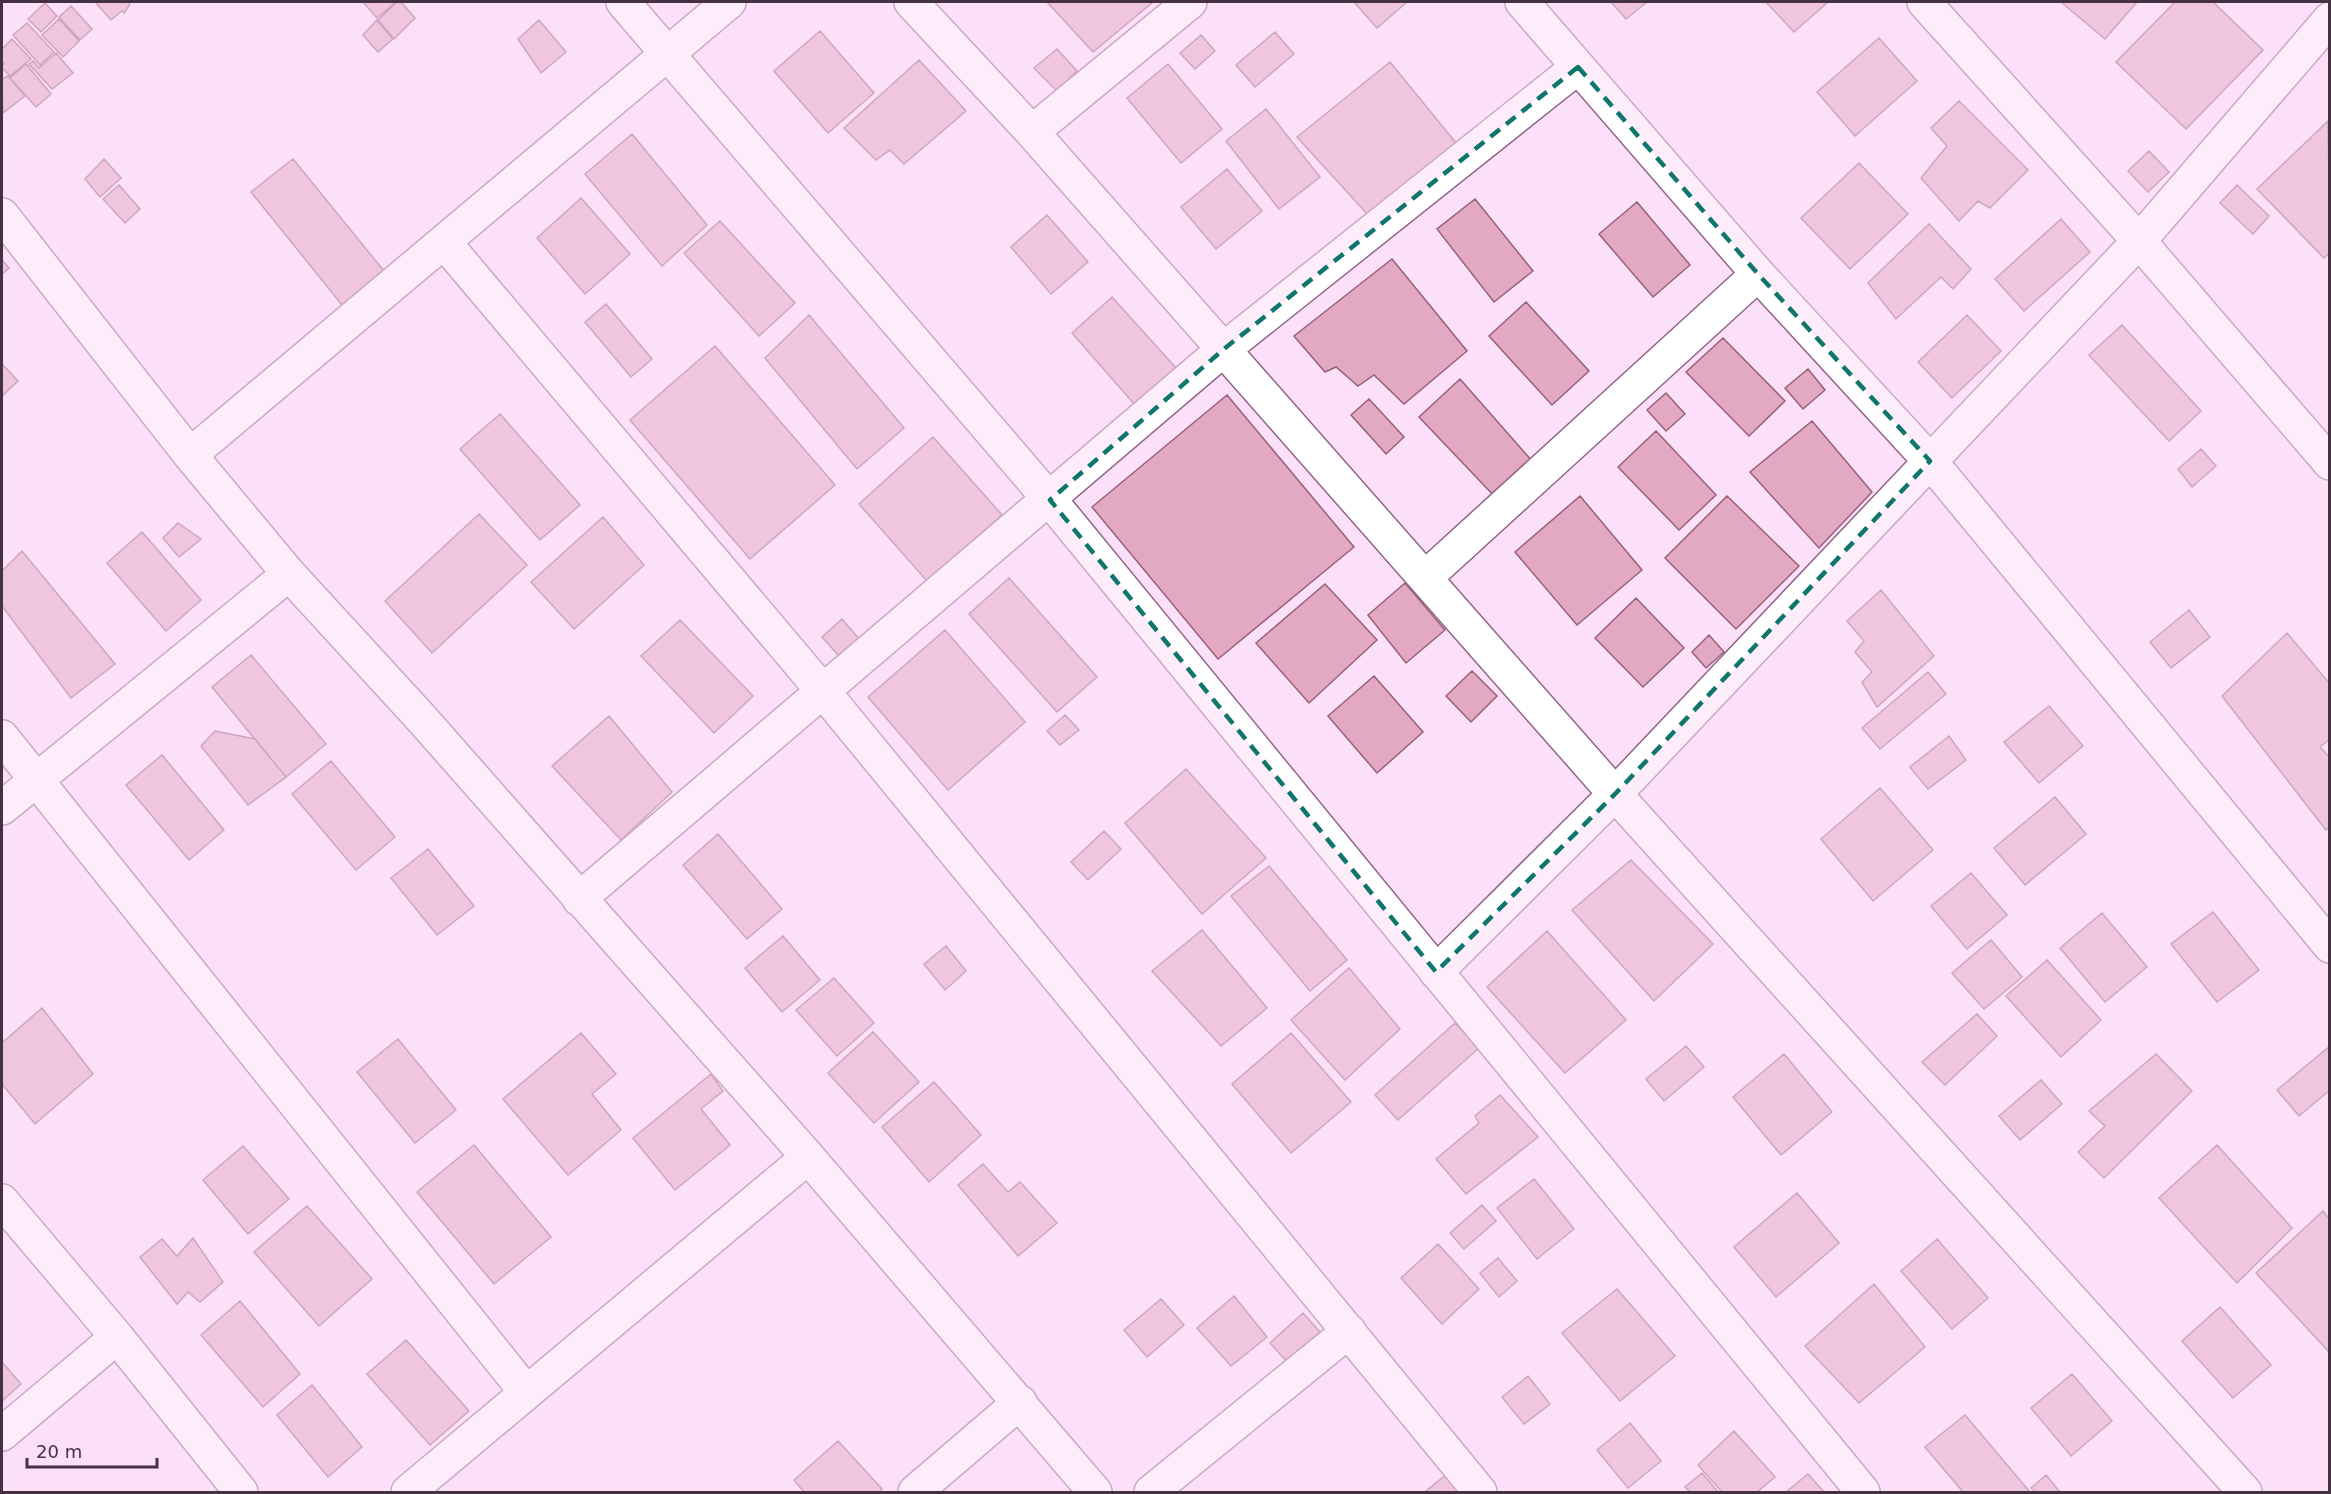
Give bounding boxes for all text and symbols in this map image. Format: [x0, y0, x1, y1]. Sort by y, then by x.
scale bar [27, 1431, 158, 1469]
text: 20 m [36, 1441, 82, 1462]

